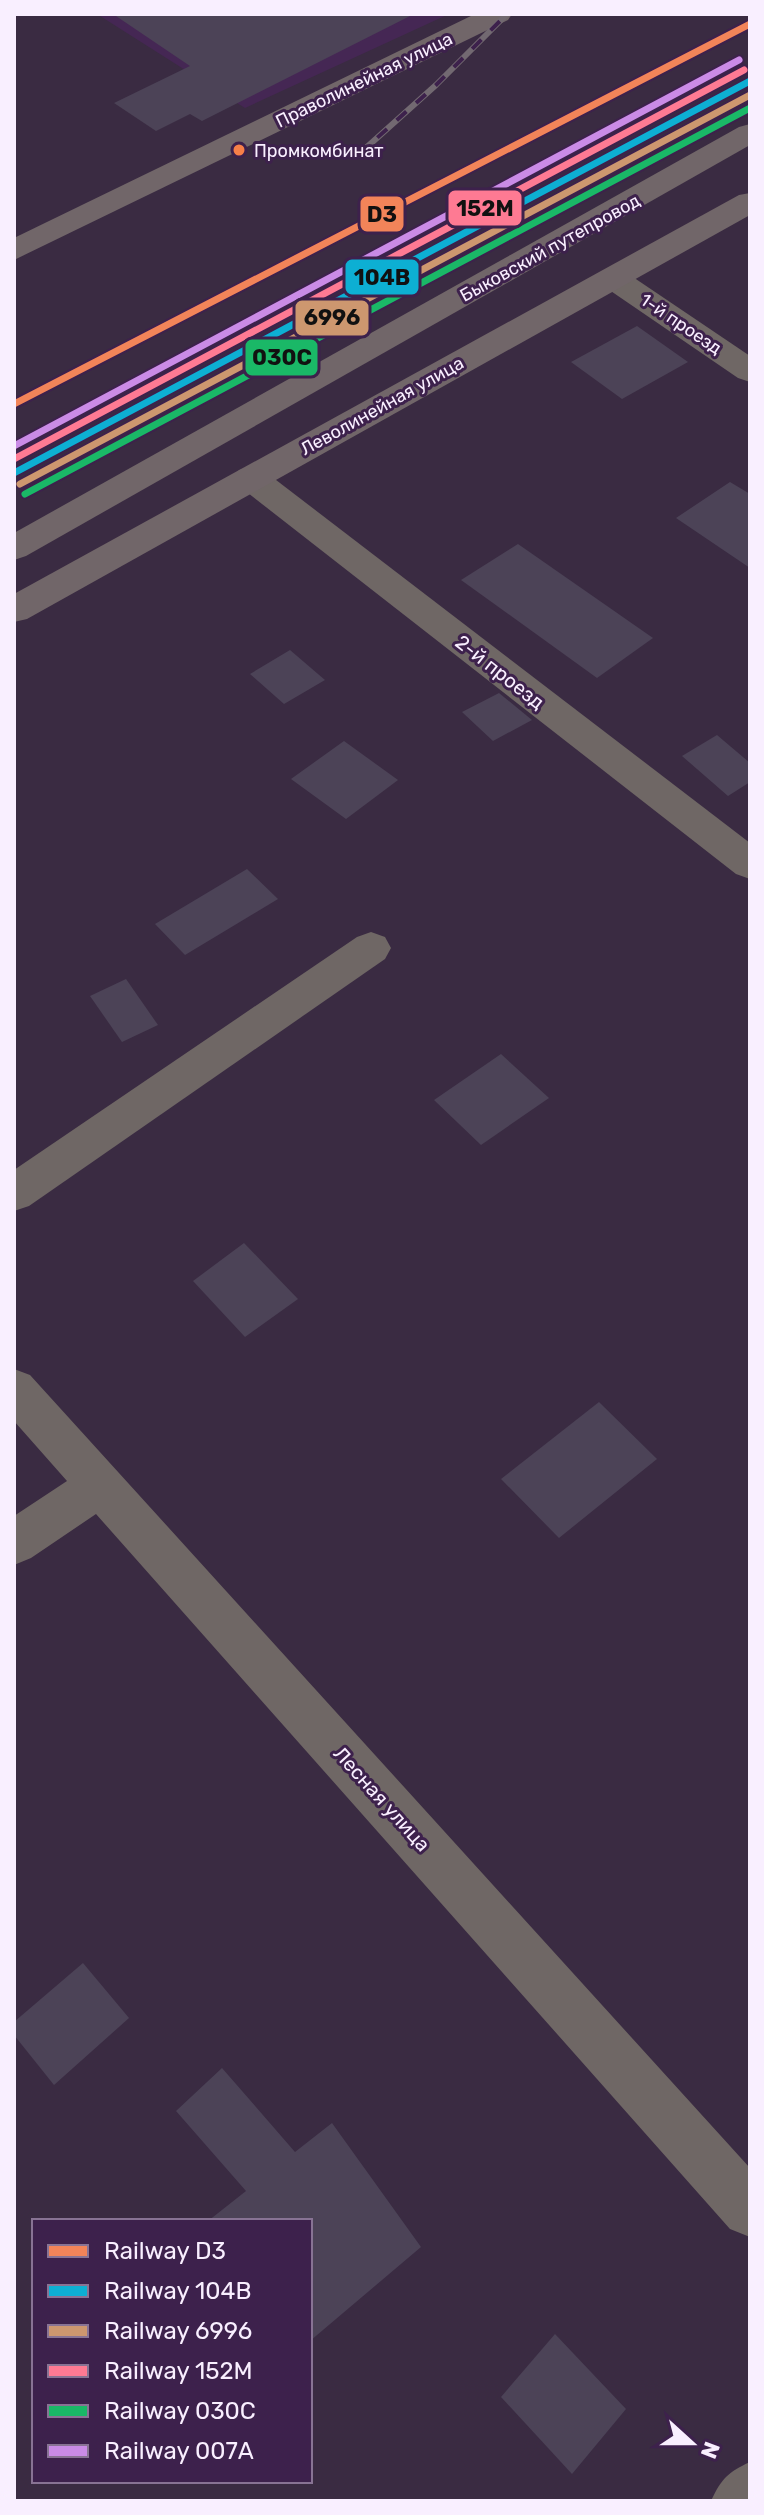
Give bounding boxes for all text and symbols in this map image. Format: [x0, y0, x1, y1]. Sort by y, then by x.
street label: Праволинейная улица [272, 28, 456, 132]
place label: Промкомбинат [254, 140, 384, 162]
marker: Промкомбинат [231, 142, 247, 158]
line badge: 152М [447, 189, 523, 227]
street label: Быковский путепровод [456, 189, 644, 307]
line badge: D3 [359, 195, 405, 233]
text: 152М [456, 195, 514, 222]
text: D3 [367, 201, 397, 228]
line badge: 104В [344, 258, 420, 296]
text: 104В [354, 264, 410, 291]
street label: 1-й проезд [636, 289, 726, 359]
line badge: 6996 [294, 299, 370, 337]
text: 6996 [304, 304, 360, 331]
line badge: 030C [244, 338, 319, 377]
text: 030C [252, 344, 312, 371]
street label: Леволинейная улица [296, 352, 468, 460]
street label: 2-й проезд [451, 630, 549, 714]
street label: Лесная улица [329, 1742, 435, 1856]
legend [32, 2219, 312, 2483]
text: Railway D3 [104, 2237, 226, 2265]
text: Railway 104В [104, 2277, 251, 2305]
text: Railway 6996 [104, 2317, 252, 2345]
text: Railway 152М [104, 2357, 253, 2385]
text: Railway 030C [104, 2397, 256, 2425]
north arrow [652, 2403, 732, 2483]
text: Railway 007А [104, 2437, 254, 2465]
text: N [695, 2438, 726, 2462]

